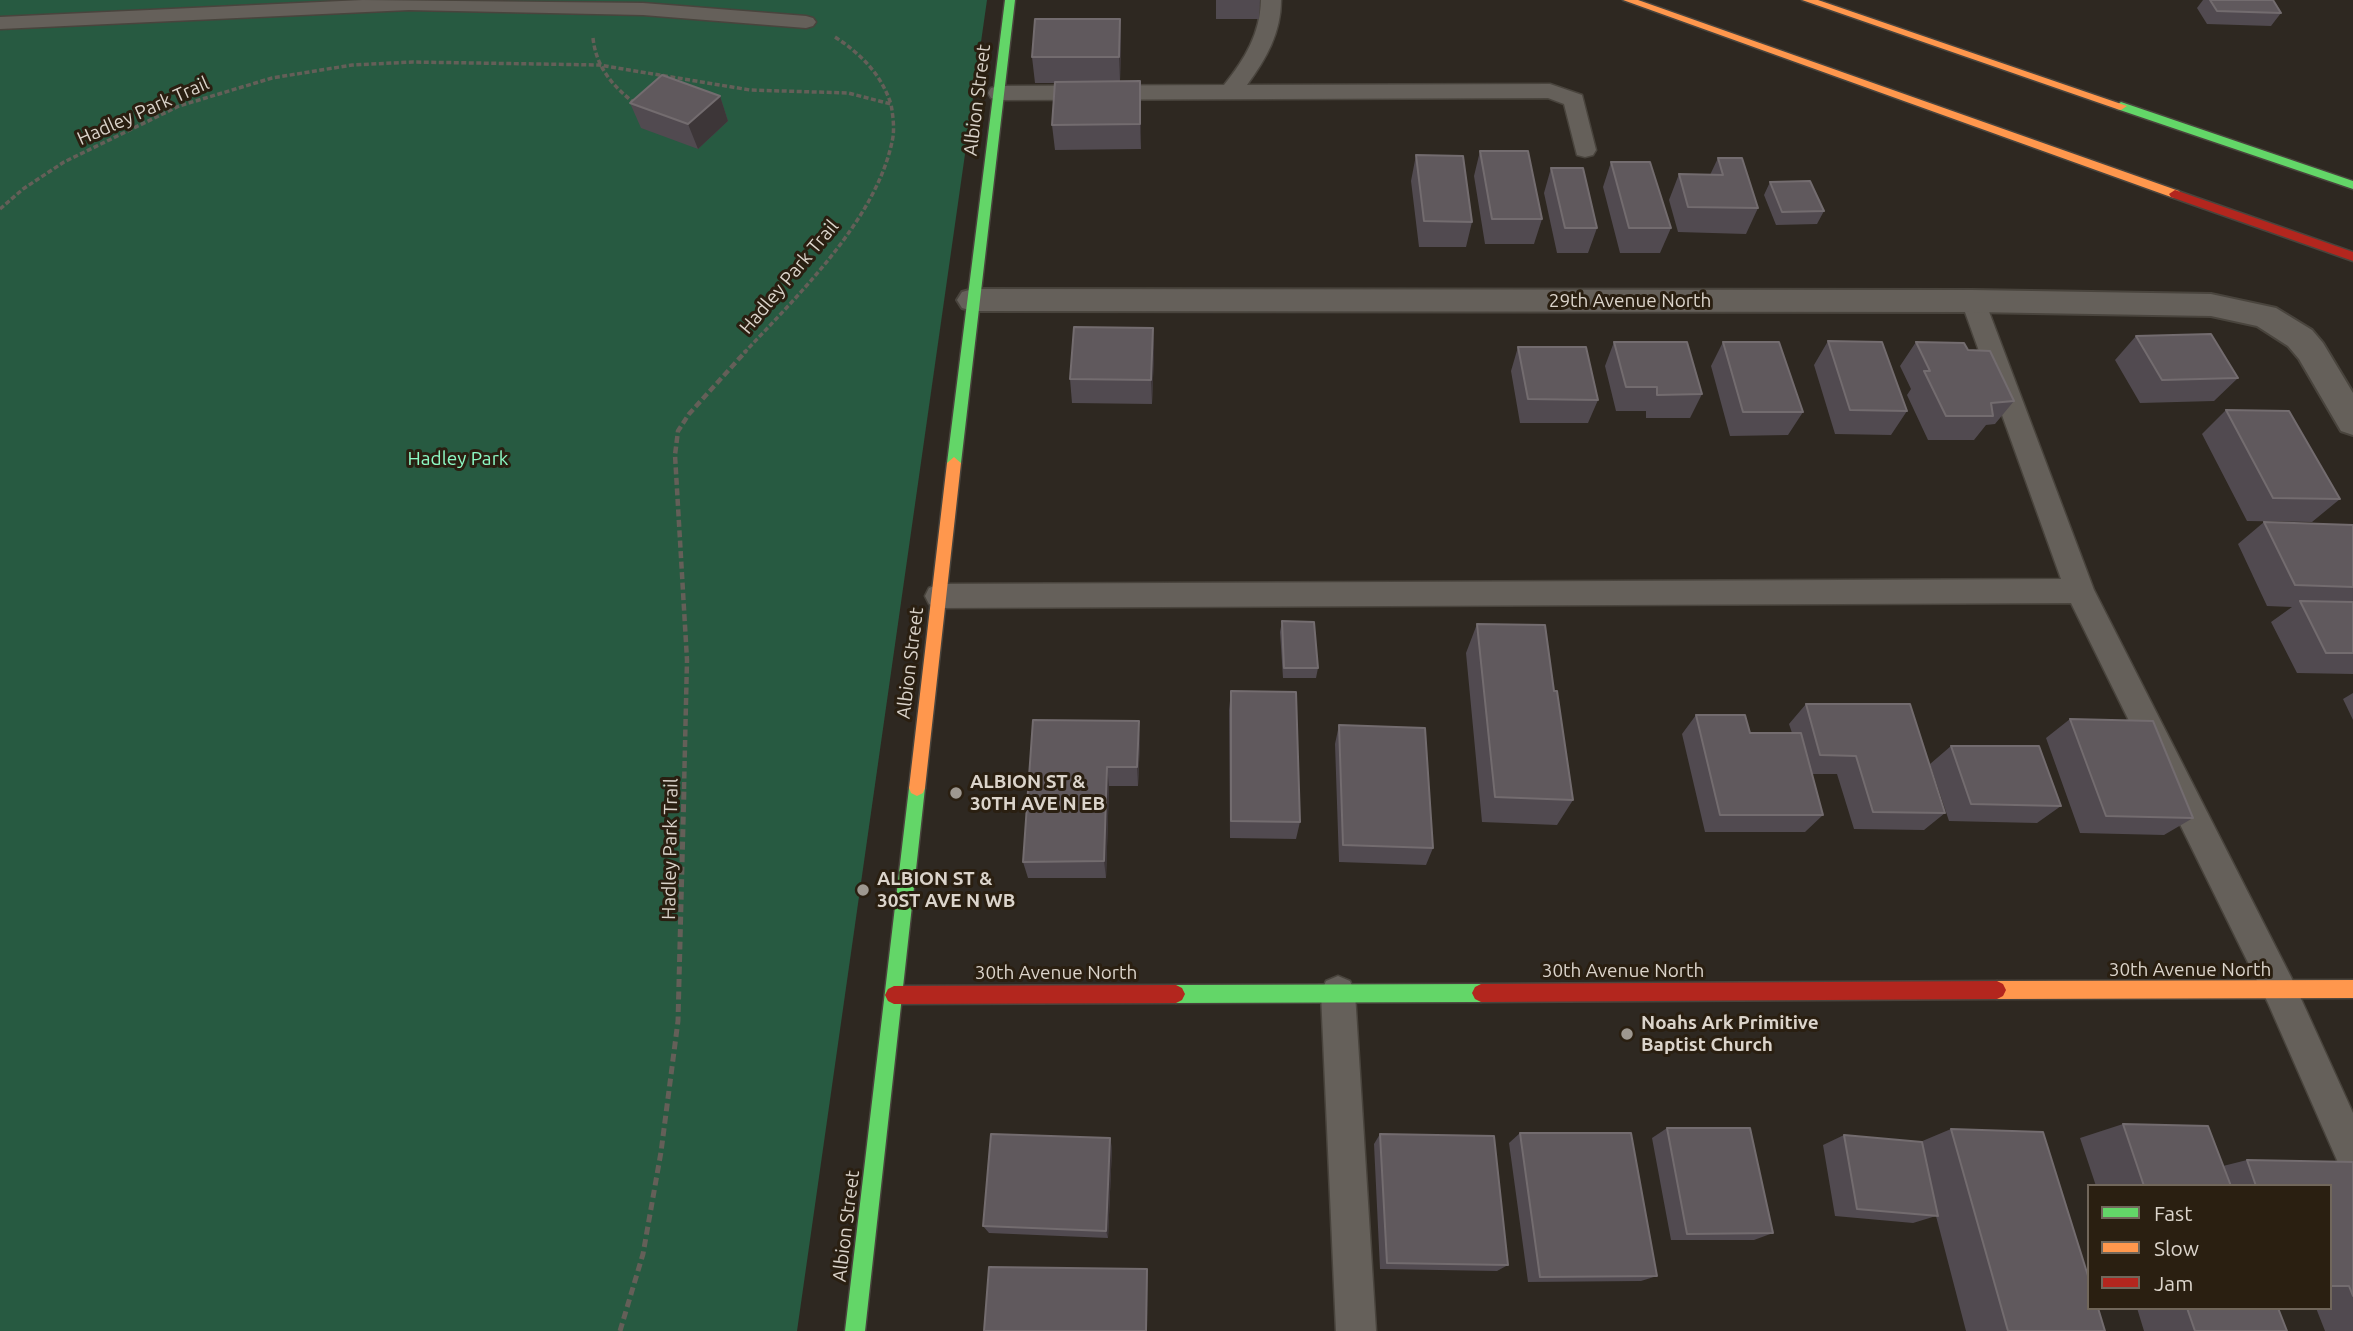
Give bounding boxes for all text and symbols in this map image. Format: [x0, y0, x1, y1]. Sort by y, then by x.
street label: Albion Street [959, 43, 995, 157]
street label: Hadley Park Trail [74, 72, 212, 150]
street label: Hadley Park Trail [735, 215, 843, 339]
street label: 29th Avenue North [1549, 290, 1711, 312]
park label: Hadley Park [408, 448, 508, 470]
street label: Albion Street [892, 606, 928, 720]
place label: ALBION ST & 30TH AVE N EB [970, 771, 1105, 815]
street label: Hadley Park Trail [657, 778, 683, 920]
marker: ALBION ST & 30TH AVE N EB [948, 785, 964, 801]
place label: ALBION ST & 30ST AVE N WB [877, 868, 1015, 912]
marker: ALBION ST & 30ST AVE N WB [855, 882, 871, 898]
street label: 30th Avenue North [2109, 959, 2271, 981]
street label: 30th Avenue North [1542, 960, 1704, 982]
street label: 30th Avenue North [975, 962, 1137, 984]
place label: Noahs Ark Primitive Baptist Church [1641, 1012, 1819, 1056]
marker: Noahs Ark Primitive Baptist Church [1619, 1026, 1635, 1042]
street label: Albion Street [828, 1169, 864, 1283]
legend [2087, 1184, 2332, 1310]
text: Fast [2154, 1201, 2192, 1225]
text: Slow [2154, 1236, 2199, 1260]
text: Jam [2154, 1271, 2193, 1295]

